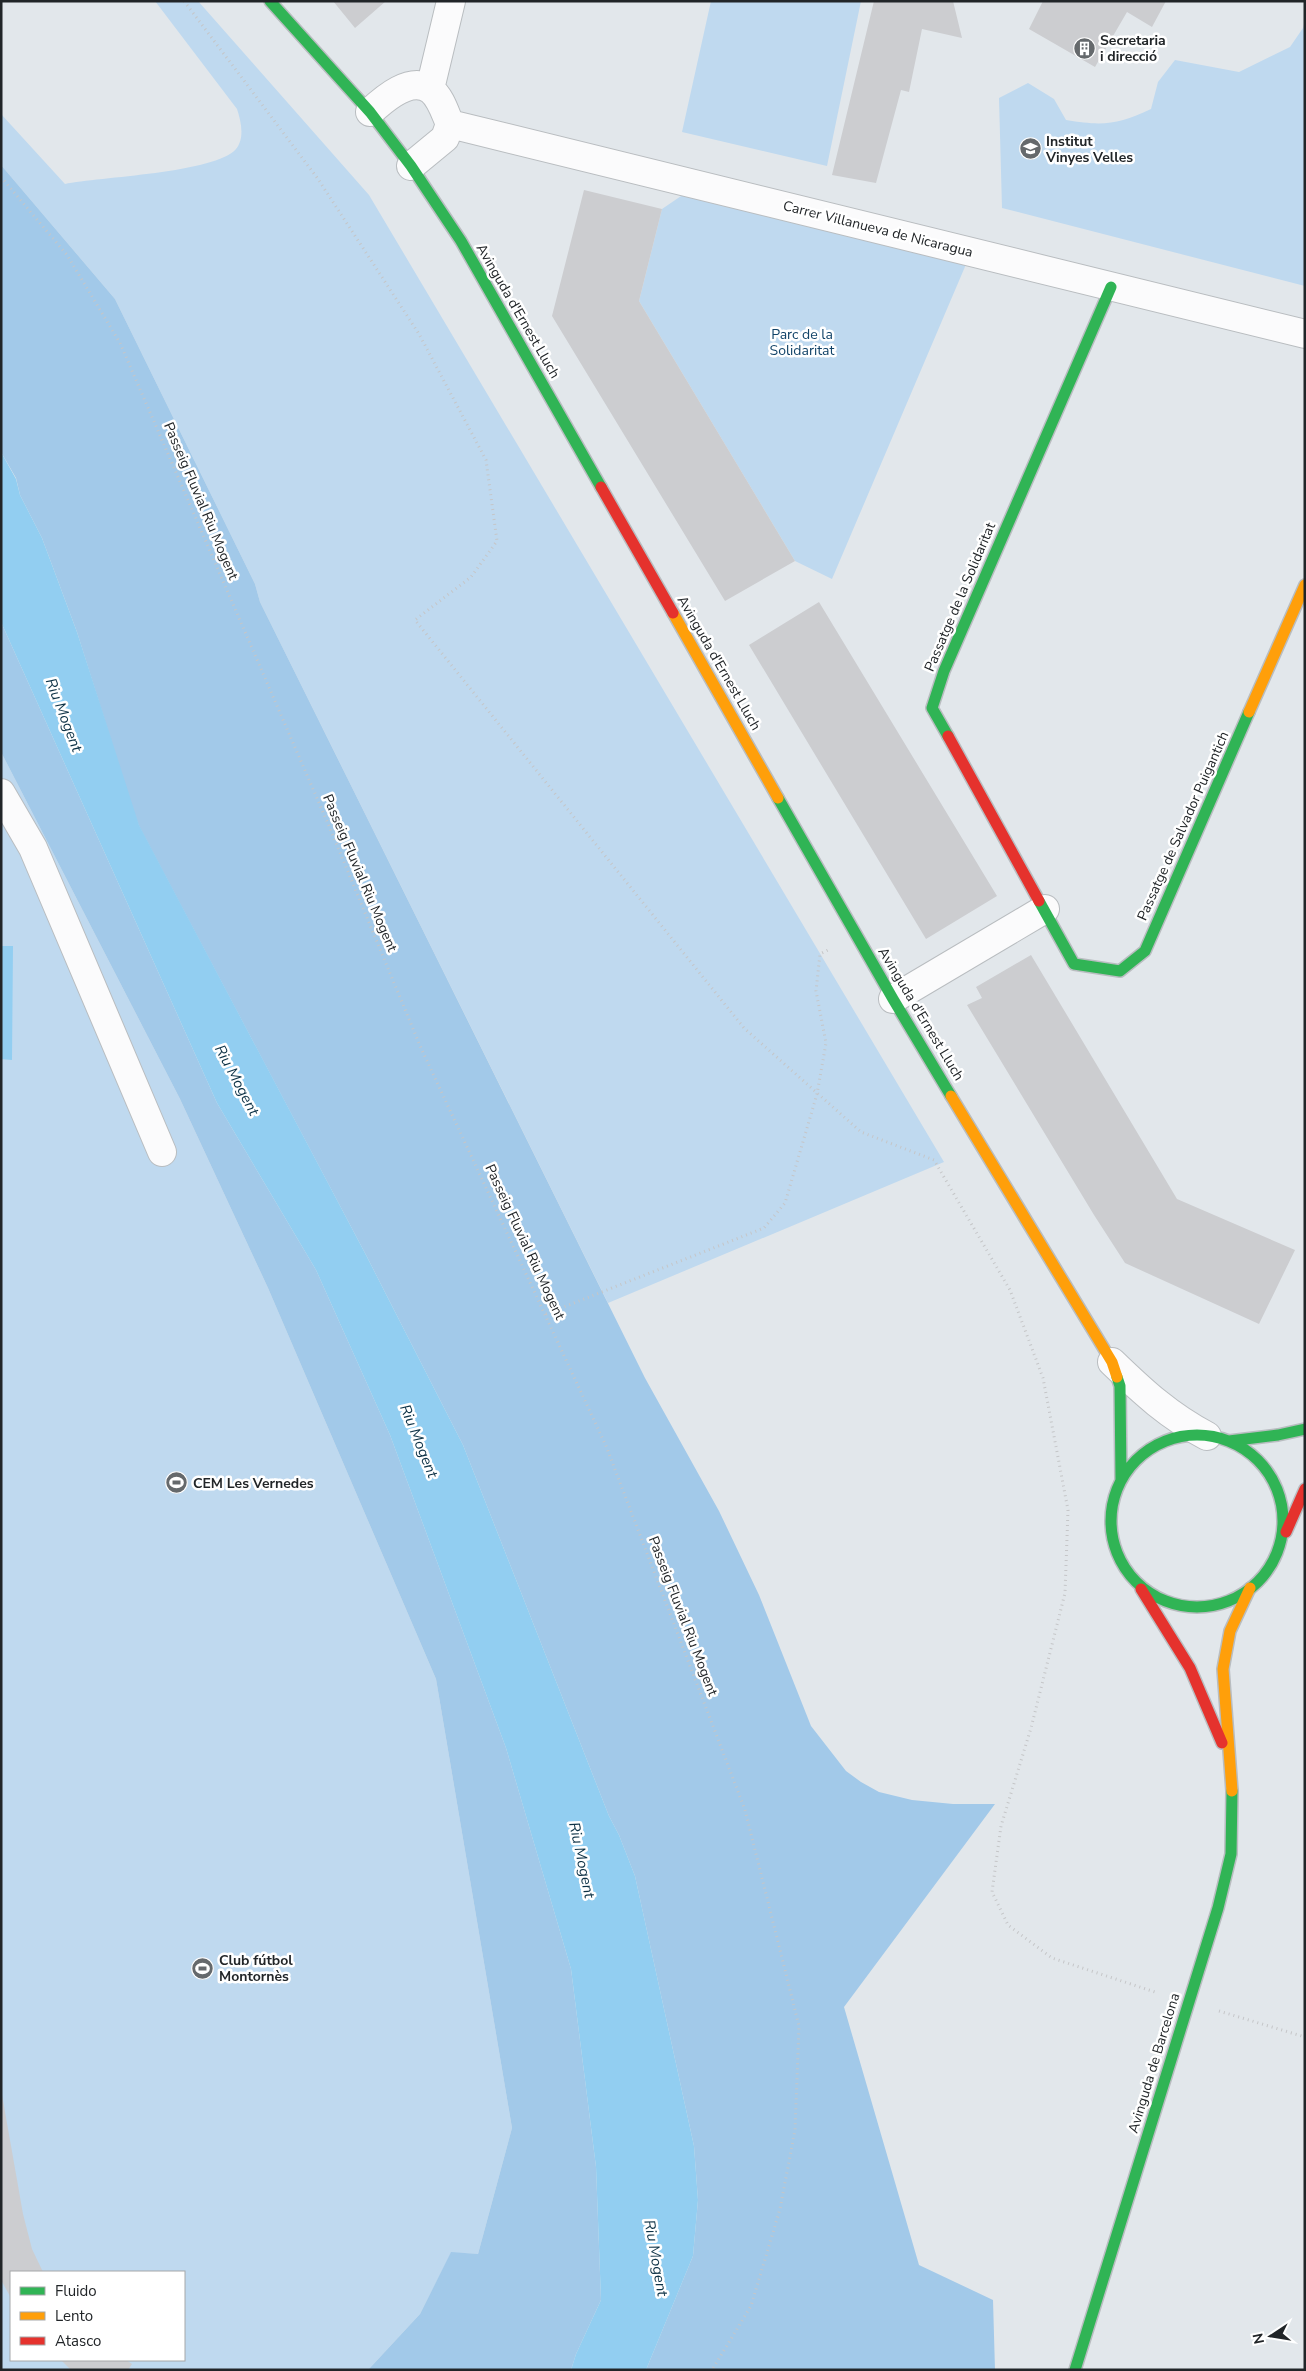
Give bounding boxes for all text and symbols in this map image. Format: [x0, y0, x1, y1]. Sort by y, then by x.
place label: Secretaria i direcció [1100, 31, 1166, 66]
building icon: Secretaria i direcció [1072, 36, 1096, 60]
place label: Institut Vinyes Velles [1045, 132, 1133, 167]
school or university icon: Institut Vinyes Velles [1018, 137, 1042, 161]
street label: Carrer Villanueva de Nicaragua [781, 196, 975, 262]
street label: Avinguda d'Ernest Lluch [472, 240, 564, 382]
park label: Parc de la Solidaritat [770, 325, 835, 360]
street label: Passeig Fluvial Riu Mogent [159, 419, 243, 583]
street label: Passatge de la Solidaritat [920, 520, 1000, 674]
street label: Avinguda d'Ernest Lluch [673, 592, 765, 734]
water label: Riu Mogent [41, 675, 87, 755]
street label: Passatge de Salvador Puigantich [1133, 728, 1233, 924]
street label: Passeig Fluvial Riu Mogent [318, 791, 402, 955]
street label: Avinguda d'Ernest Lluch [874, 944, 968, 1084]
water label: Riu Mogent [210, 1041, 264, 1120]
street label: Passeig Fluvial Riu Mogent [481, 1161, 569, 1323]
water label: Riu Mogent [395, 1401, 443, 1481]
sports icon: CEM Les Vernedes [165, 1471, 189, 1495]
place label: CEM Les Vernedes [193, 1474, 314, 1493]
street label: Passeig Fluvial Riu Mogent [644, 1533, 722, 1699]
water label: Riu Mogent [564, 1820, 600, 1901]
place label: Club fútbol Montornès [219, 1951, 293, 1986]
sports icon: Club fútbol Montornès [191, 1956, 215, 1980]
street label: Avinguda de Barcelona [1124, 1991, 1184, 2135]
water label: Riu Mogent [639, 2218, 673, 2299]
legend [10, 2271, 185, 2361]
text: Fluido [55, 2281, 97, 2301]
text: Lento [55, 2306, 93, 2326]
north arrow [1246, 2311, 1296, 2361]
text: Atasco [55, 2331, 101, 2351]
text: N [1248, 2331, 1269, 2346]

